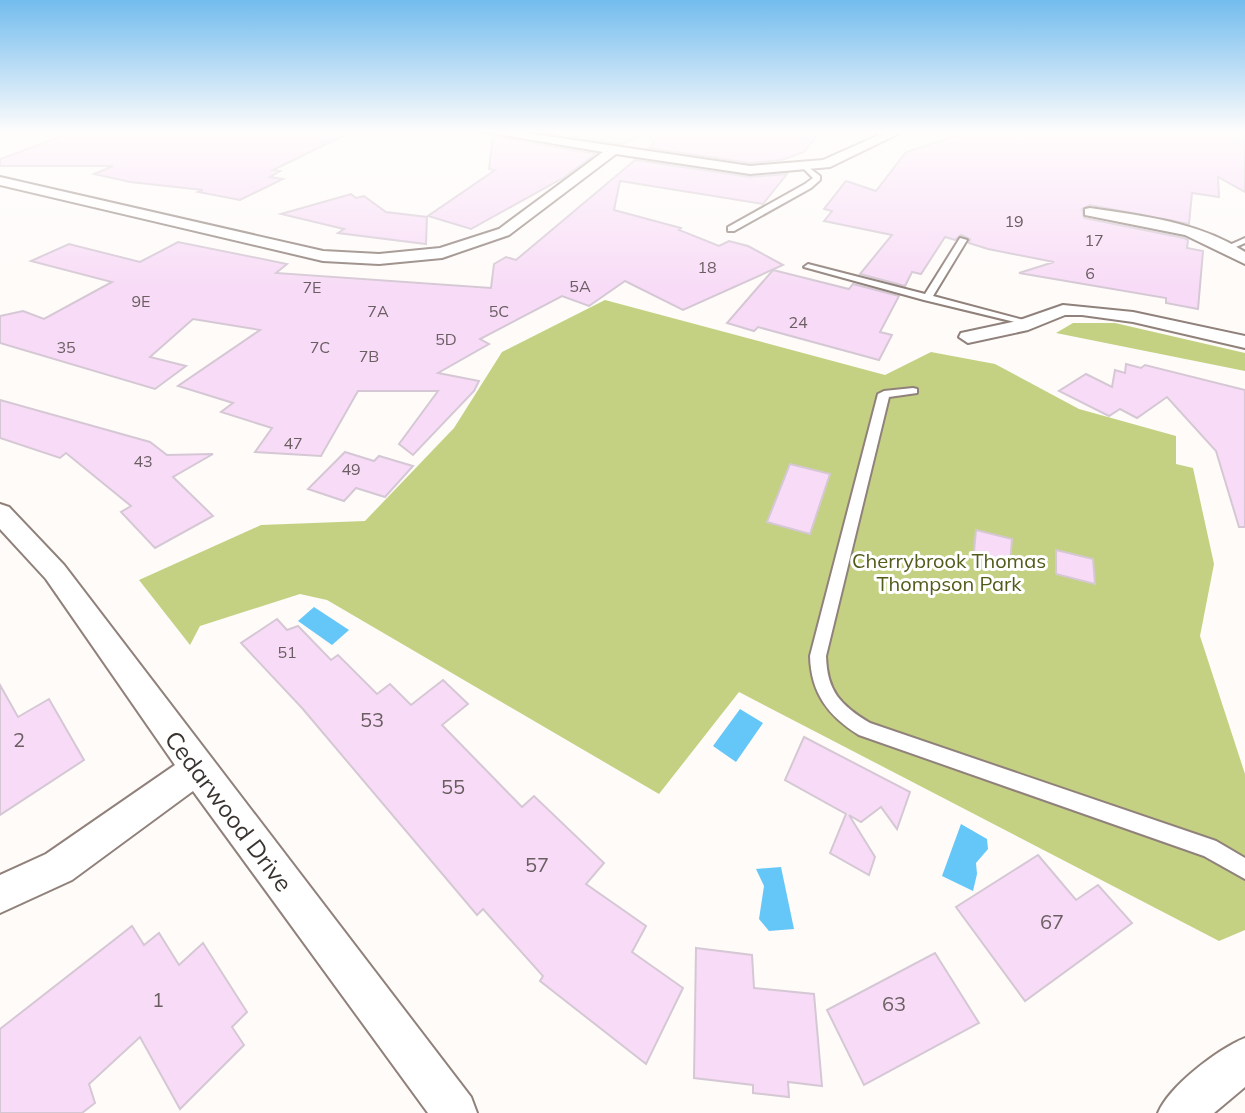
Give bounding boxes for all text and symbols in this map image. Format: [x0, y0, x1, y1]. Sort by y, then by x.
house number: 19 [1004, 211, 1024, 231]
house number: 17 [1084, 230, 1104, 250]
house number: 18 [697, 257, 717, 277]
house number: 6 [1085, 263, 1095, 283]
house number: 5A [569, 276, 591, 296]
house number: 7E [302, 277, 322, 297]
house number: 9E [131, 291, 151, 311]
house number: 7A [367, 301, 389, 321]
house number: 5C [489, 301, 509, 321]
house number: 24 [788, 312, 808, 332]
house number: 5D [435, 329, 457, 349]
house number: 35 [56, 337, 76, 357]
house number: 7C [310, 337, 330, 357]
house number: 7B [359, 346, 379, 366]
house number: 47 [283, 433, 303, 453]
house number: 43 [133, 451, 153, 471]
house number: 49 [341, 459, 361, 479]
park label: Cherrybrook Thomas Thompson Park [852, 548, 1046, 596]
house number: 51 [277, 642, 297, 662]
house number: 53 [360, 707, 384, 732]
street label: Cedarwood Drive [159, 725, 299, 897]
house number: 2 [13, 727, 25, 752]
house number: 55 [441, 774, 465, 799]
house number: 57 [525, 852, 549, 877]
house number: 67 [1040, 909, 1064, 934]
house number: 1 [152, 987, 164, 1012]
house number: 63 [882, 991, 906, 1016]

